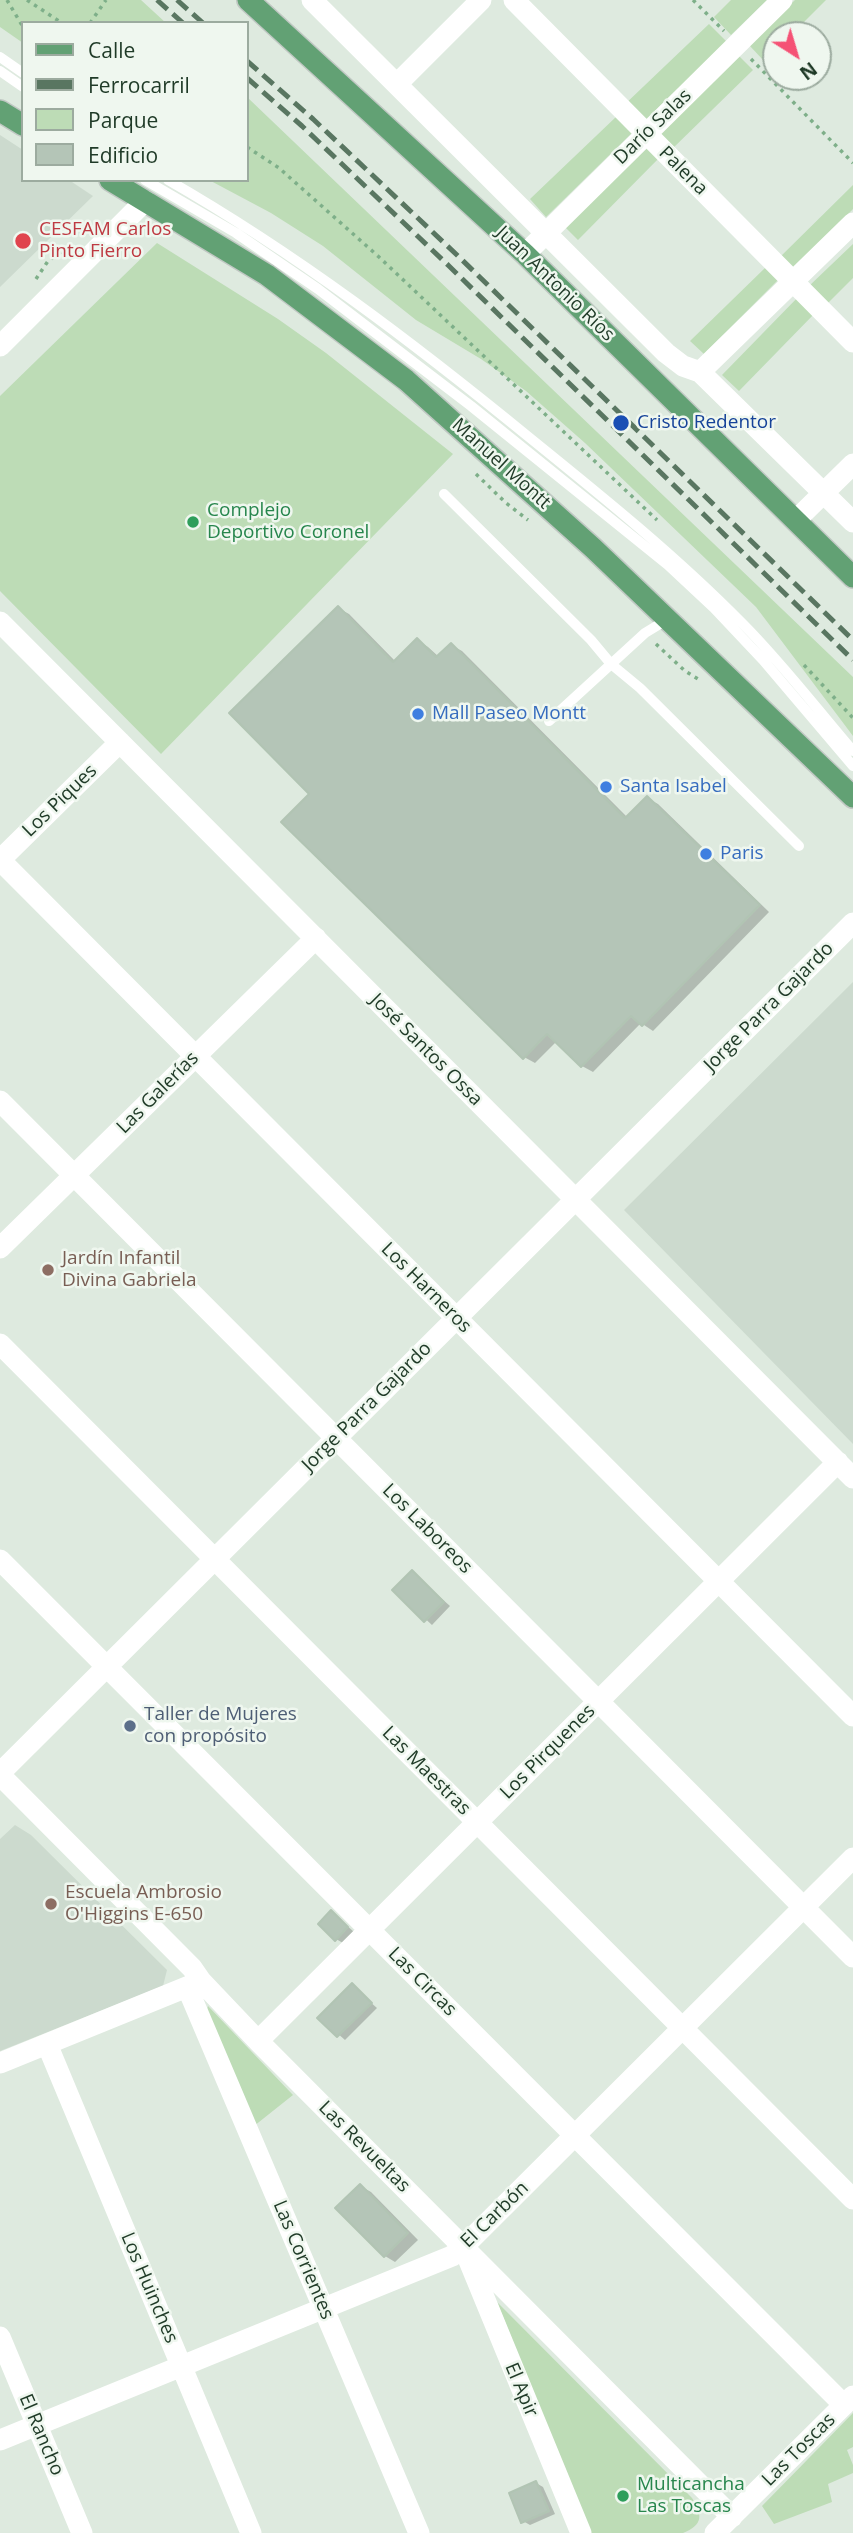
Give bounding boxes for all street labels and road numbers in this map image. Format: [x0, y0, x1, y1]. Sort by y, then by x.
street label: Darío Salas [610, 85, 696, 169]
street label: Palena [654, 142, 712, 200]
street label: Juan Antonio Ríos [491, 222, 619, 346]
street label: Manuel Montt [447, 414, 555, 514]
street label: Los Piques [18, 760, 102, 842]
street label: Jorge Parra Gajardo [700, 938, 838, 1076]
street label: José Santos Ossa [365, 989, 487, 1111]
street label: Las Galerías [112, 1047, 204, 1139]
street label: Los Harneros [376, 1238, 476, 1338]
street label: Jorge Parra Gajardo [298, 1338, 436, 1476]
street label: Los Laboreos [377, 1479, 477, 1579]
street label: Los Pirquenes [496, 1700, 600, 1804]
street label: Las Maestras [377, 1722, 475, 1820]
street label: Las Circas [383, 1943, 461, 2021]
street label: Las Revueltas [314, 2097, 414, 2197]
street label: El Carbón [456, 2177, 534, 2253]
street label: Las Corrientes [268, 2197, 338, 2323]
street label: Los Huinches [115, 2229, 183, 2347]
street label: El Apir [499, 2360, 543, 2420]
street label: El Rancho [14, 2391, 68, 2479]
street label: Las Toscas [758, 2409, 840, 2491]

